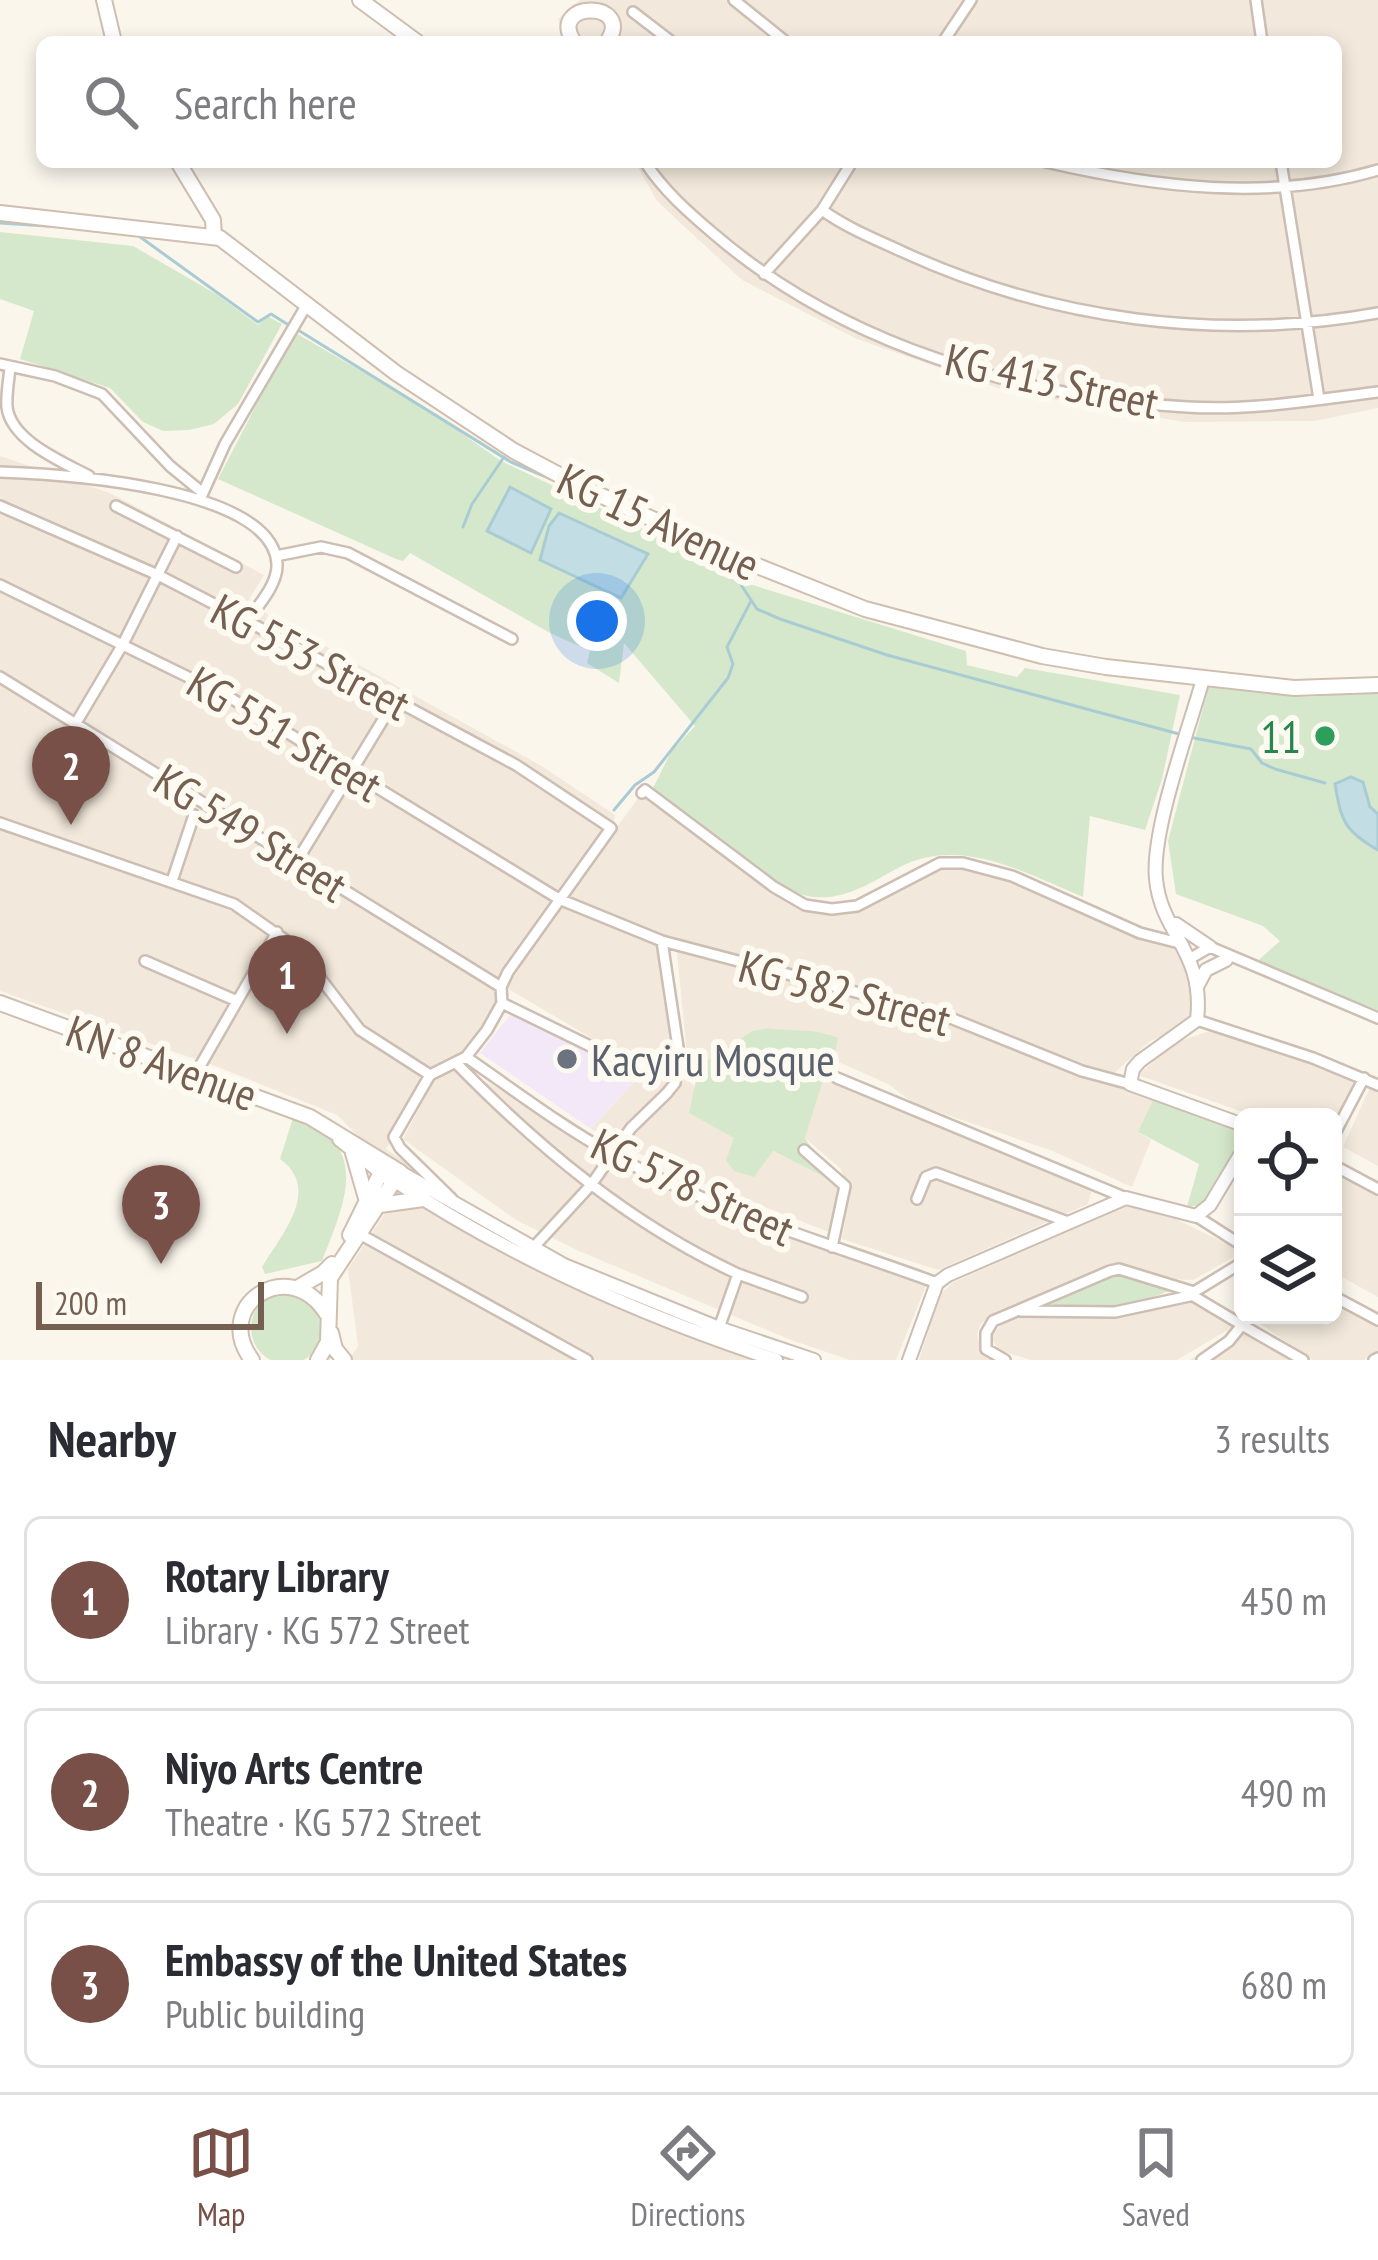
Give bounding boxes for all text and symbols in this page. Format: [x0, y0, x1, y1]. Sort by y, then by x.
search box [36, 36, 1342, 168]
icon: search [78, 69, 144, 135]
text: Search here [174, 73, 357, 131]
street label: KG 413 Street [940, 329, 1164, 431]
street label: KG 15 Avenue [549, 449, 769, 593]
street label: KG 553 Street [202, 580, 421, 733]
your location [567, 591, 627, 651]
street label: KG 551 Street [177, 652, 393, 814]
place label: 11 [1260, 707, 1301, 765]
marker: 11 [1312, 723, 1338, 749]
pin: 2 [32, 726, 110, 825]
street label: KG 549 Street [144, 750, 359, 914]
pin: 1 [248, 935, 326, 1034]
street label: KG 582 Street [733, 936, 958, 1048]
street label: KN 8 Avenue [59, 1001, 265, 1123]
place label: Kacyiru Mosque [591, 1030, 835, 1088]
marker: Kacyiru Mosque [554, 1046, 580, 1072]
map controls [1234, 1108, 1342, 1324]
button: locate [1234, 1108, 1342, 1216]
street label: KG 578 Street [583, 1114, 804, 1258]
pin: 3 [122, 1165, 200, 1264]
button: layers [1234, 1216, 1342, 1324]
scale bar [36, 1276, 264, 1329]
text: 200 m [54, 1281, 127, 1324]
text: Nearby [48, 1405, 176, 1471]
text: 3 results [1214, 1413, 1330, 1464]
text: Rotary Library [165, 1546, 389, 1604]
text: 1 [81, 1575, 99, 1626]
text: 450 m [1241, 1575, 1327, 1626]
text: Library · KG 572 Street [165, 1604, 469, 1655]
text: Niyo Arts Centre [165, 1738, 424, 1796]
text: 2 [81, 1767, 99, 1818]
text: 490 m [1241, 1767, 1327, 1818]
text: Theatre · KG 572 Street [165, 1796, 481, 1847]
text: Embassy of the United States [165, 1930, 627, 1988]
text: 3 [81, 1959, 99, 2010]
text: 680 m [1241, 1959, 1327, 2010]
text: Public building [165, 1988, 365, 2039]
tab: Map [188, 2120, 254, 2235]
tab: Directions [631, 2120, 745, 2235]
tab: Saved [1122, 2120, 1190, 2235]

